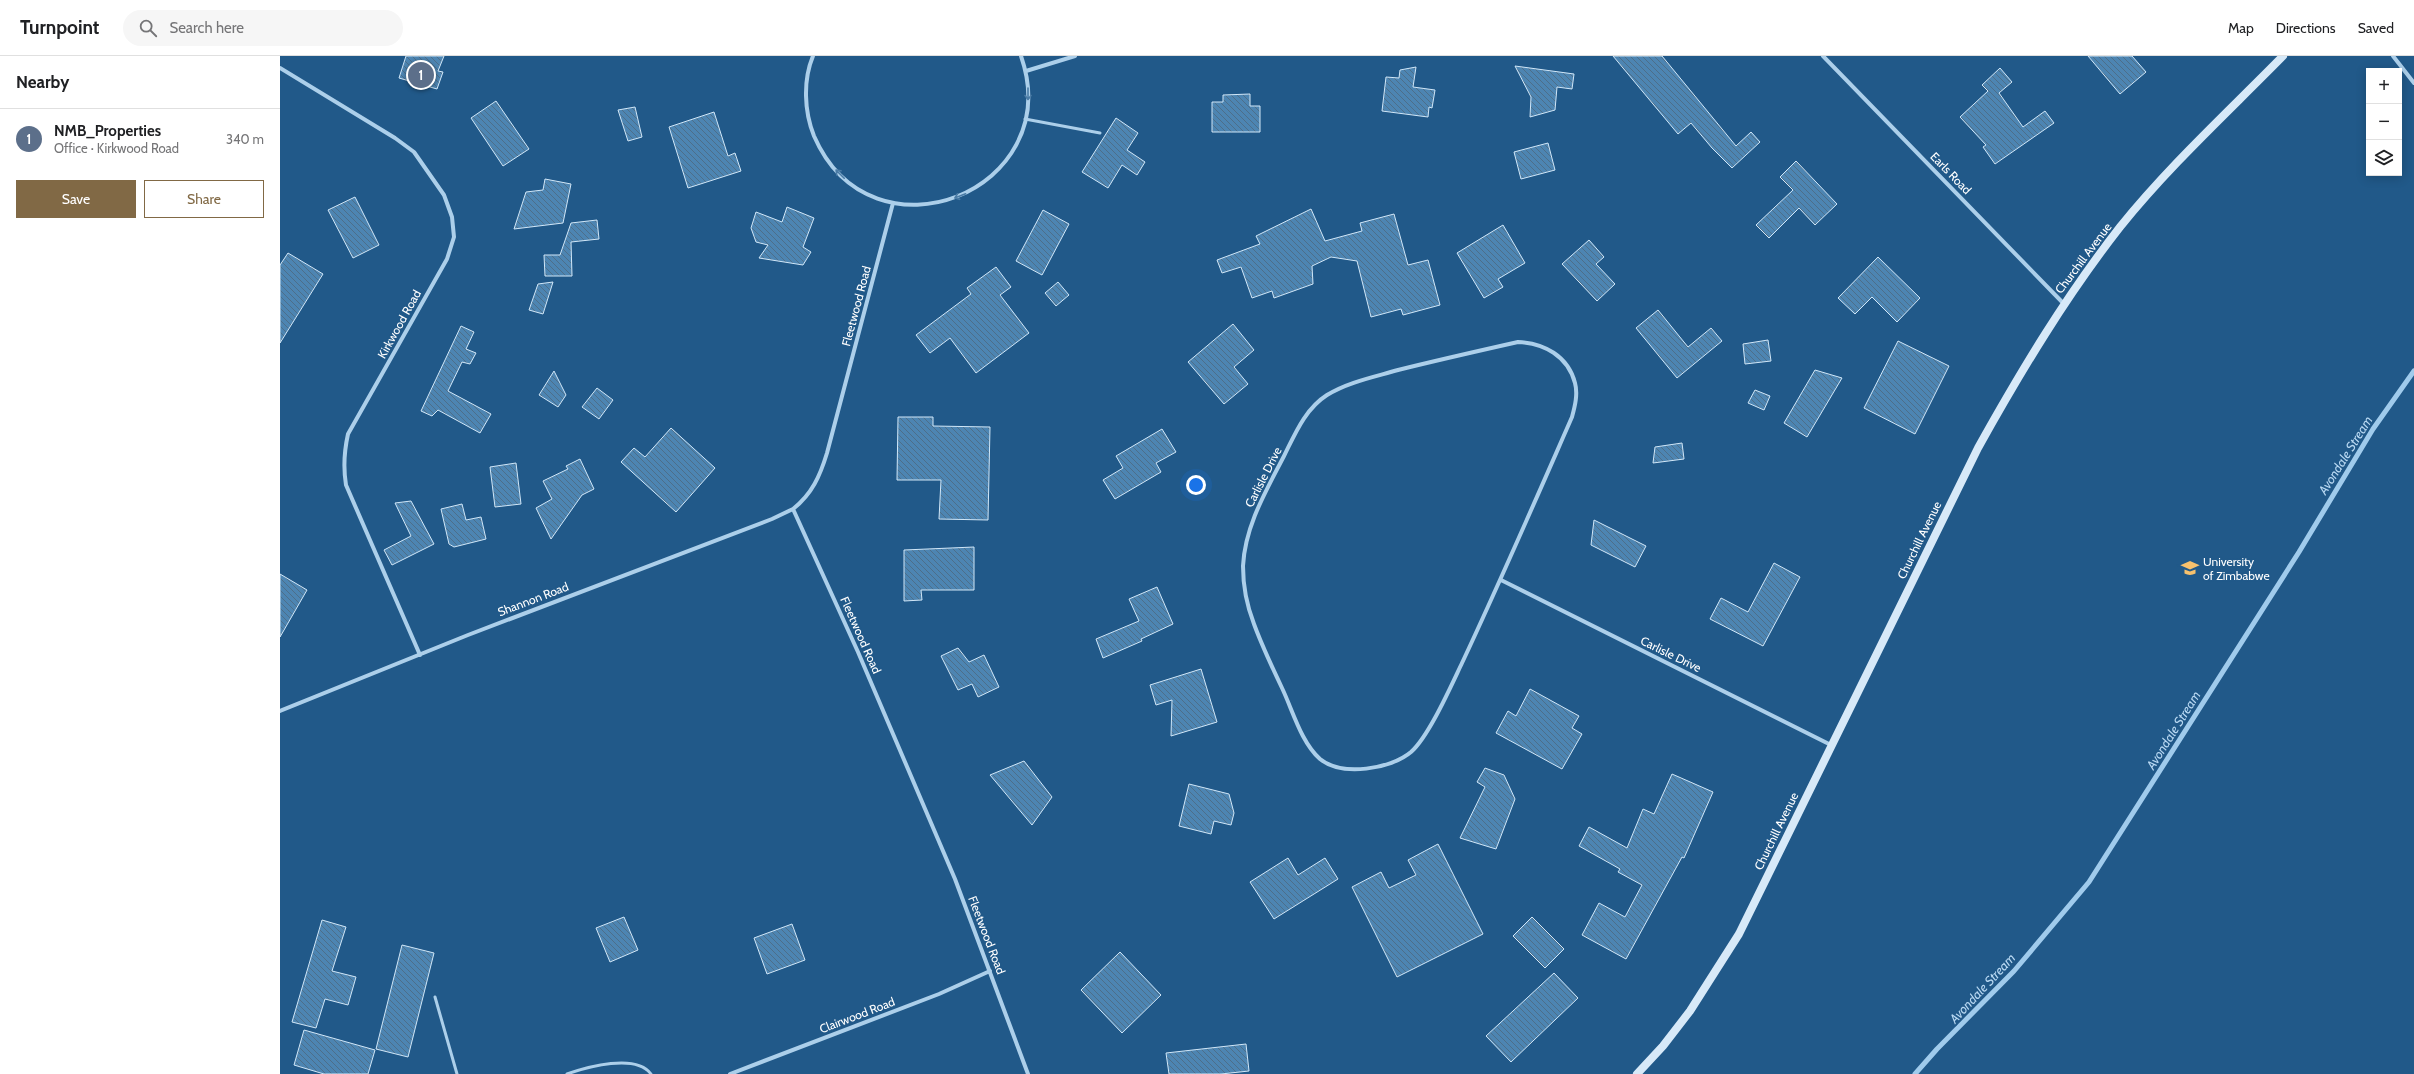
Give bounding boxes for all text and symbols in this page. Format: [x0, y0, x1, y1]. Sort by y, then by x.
search box [123, 10, 403, 46]
text: Turnpoint [20, 16, 99, 39]
icon: search [137, 17, 159, 39]
text: Search here [169, 19, 244, 37]
text: Map [2228, 19, 2254, 37]
text: Directions [2276, 19, 2336, 37]
text: Saved [2358, 19, 2394, 37]
pin: 1 [408, 60, 434, 90]
map controls [2366, 68, 2402, 176]
button: + [2366, 68, 2402, 104]
text: Nearby [16, 72, 69, 92]
one-way arrow [1024, 87, 1032, 100]
button: − [2366, 104, 2402, 140]
text: NMB_Properties [54, 122, 161, 140]
text: 1 [27, 131, 31, 147]
text: 340 m [226, 131, 264, 147]
text: Office · Kirkwood Road [54, 140, 179, 156]
button: layers [2366, 140, 2402, 176]
street label: Earls Road [1927, 149, 1975, 197]
one-way arrow [835, 169, 845, 179]
button: Save [16, 180, 136, 218]
button: Share [144, 180, 264, 218]
one-way arrow [954, 192, 966, 200]
street label: Churchill Avenue [2052, 220, 2114, 296]
street label: Fleetwood Road [838, 264, 874, 348]
street label: Kirkwood Road [374, 287, 424, 361]
water label: Avondale Stream [2314, 413, 2375, 498]
street label: Carlisle Drive [1241, 444, 1285, 510]
your location [1186, 475, 1206, 495]
street label: Churchill Avenue [1894, 499, 1944, 581]
place label: University of Zimbabwe [2203, 554, 2270, 583]
school or university icon: University of Zimbabwe [2180, 558, 2200, 578]
street label: Shannon Road [495, 579, 571, 619]
street label: Fleetwood Road [837, 594, 885, 676]
street label: Carlisle Drive [1638, 633, 1704, 675]
water label: Avondale Stream [2142, 688, 2203, 773]
street label: Churchill Avenue [1751, 790, 1801, 872]
street label: Fleetwood Road [965, 894, 1009, 976]
water label: Avondale Stream [1945, 950, 2018, 1027]
street label: Clairwood Road [817, 994, 897, 1036]

